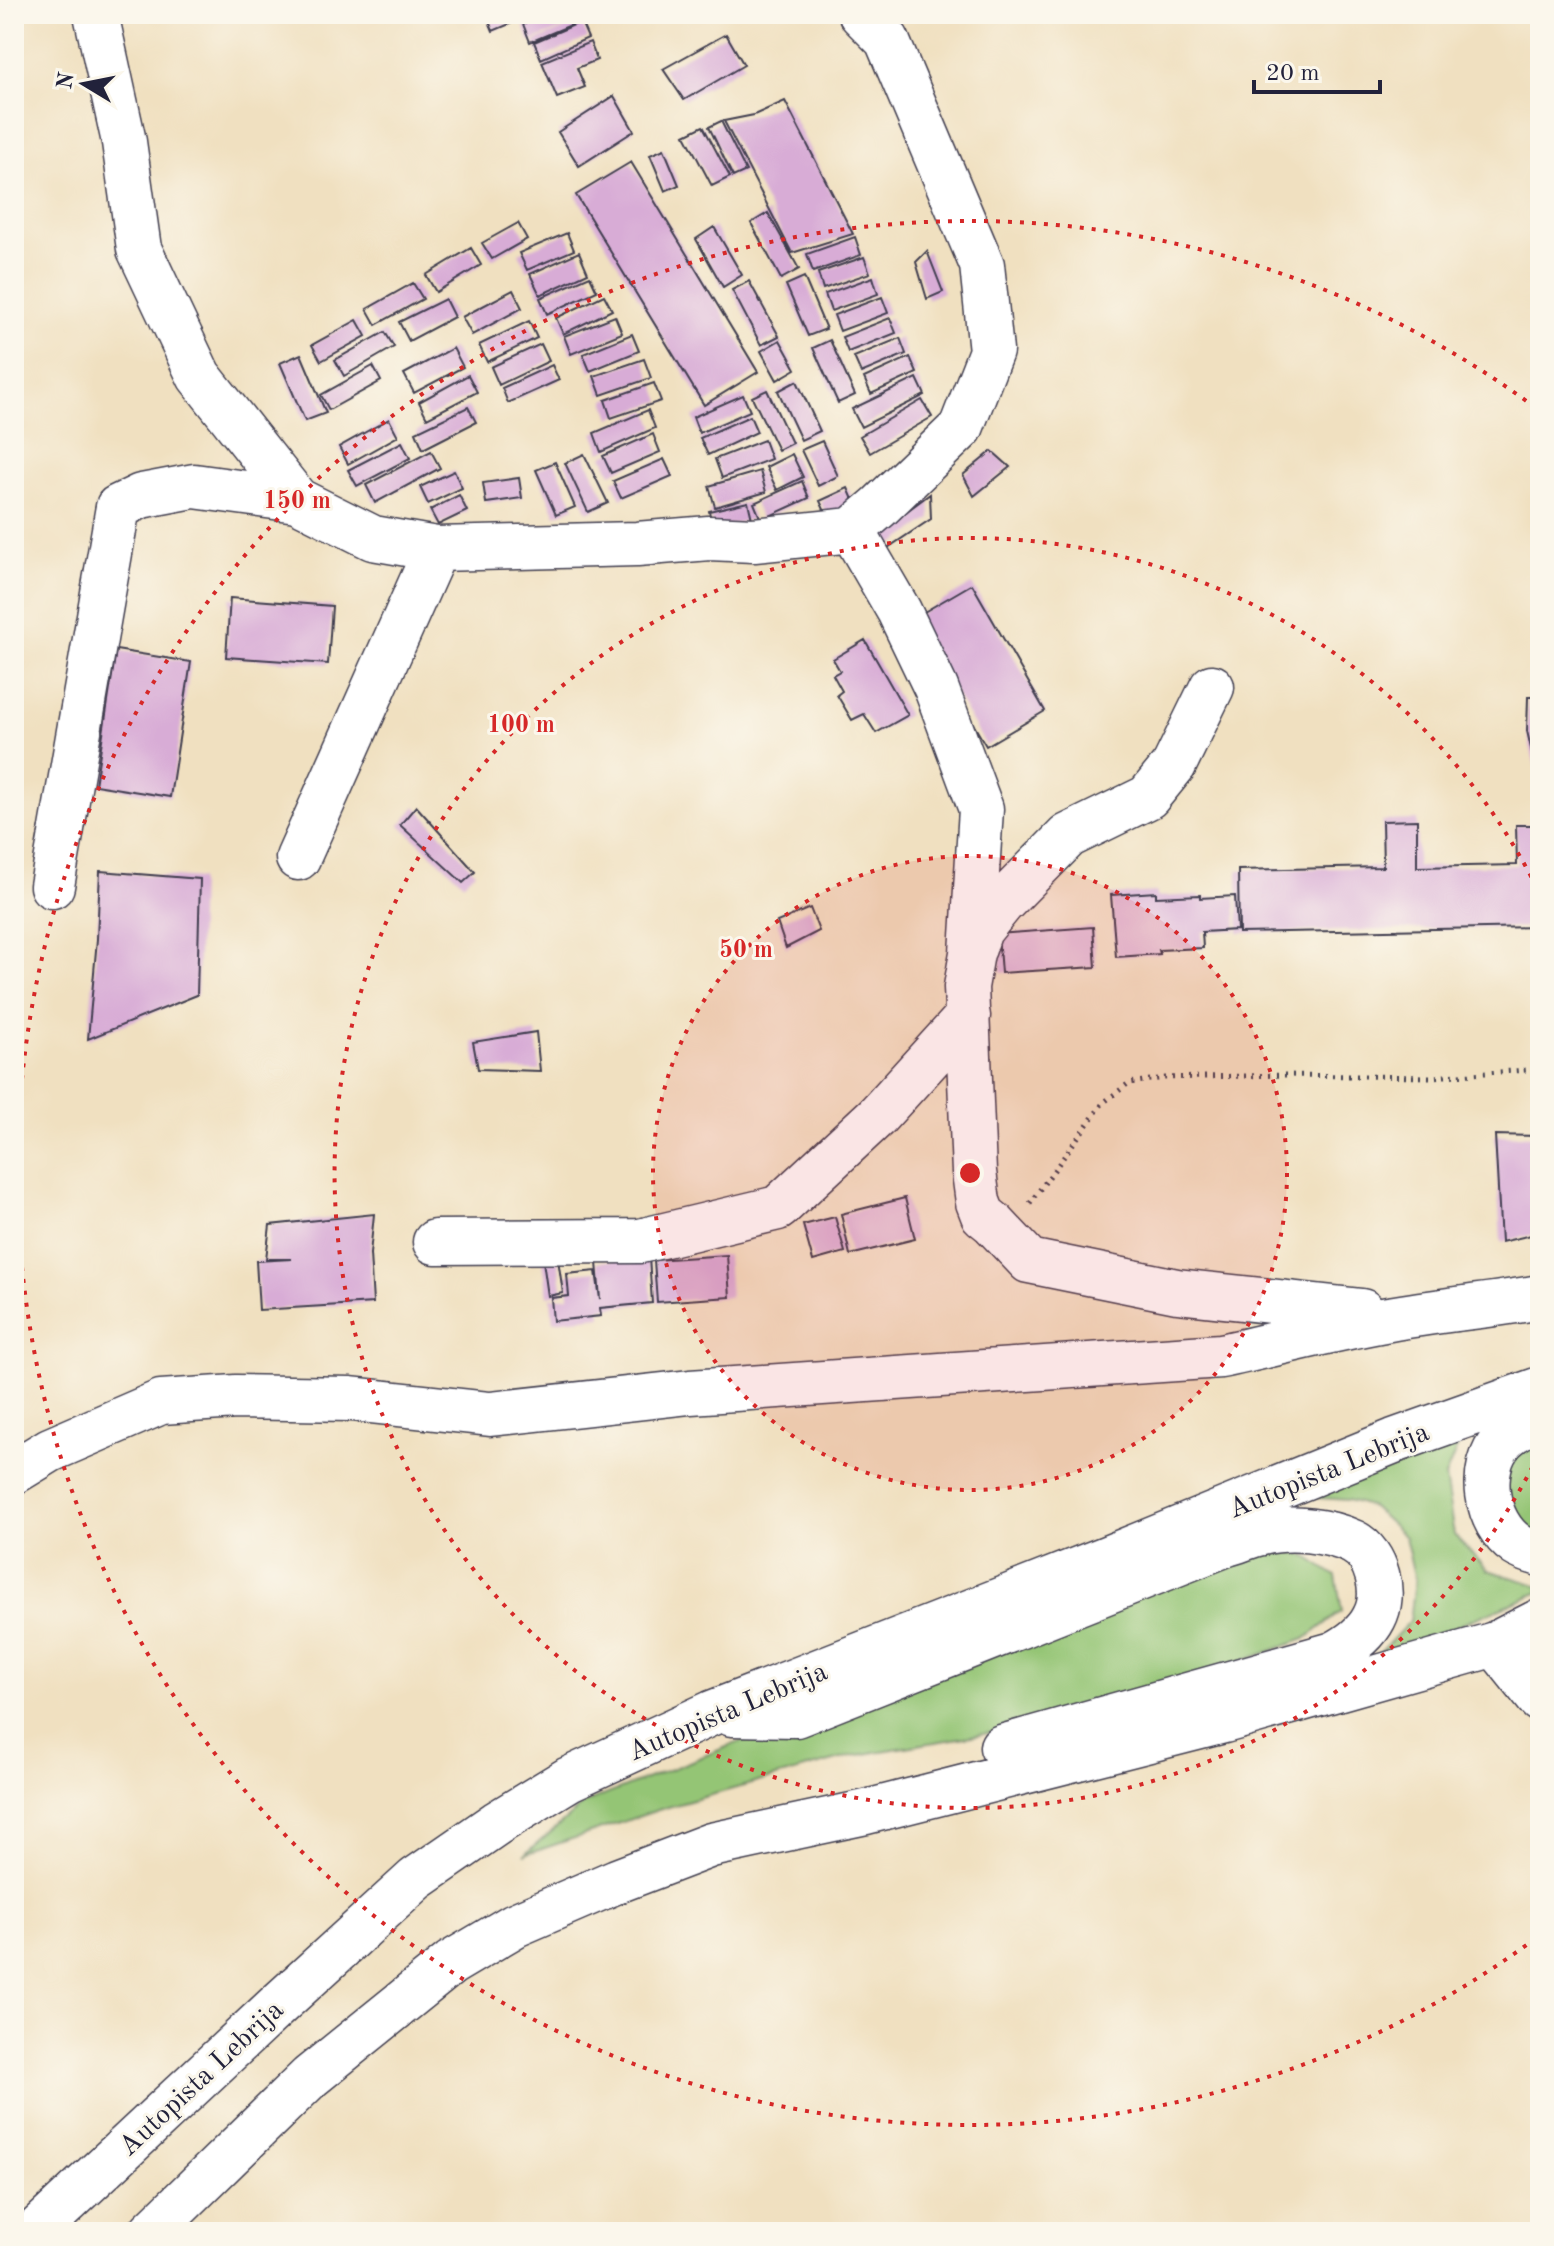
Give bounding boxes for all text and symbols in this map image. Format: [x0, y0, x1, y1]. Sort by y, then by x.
north arrow [44, 44, 124, 124]
scale bar [1254, 44, 1380, 94]
text: 20 m [1266, 62, 1320, 86]
text: N [54, 71, 79, 91]
text: 150 m [263, 489, 331, 514]
text: 100 m [487, 714, 555, 738]
text: 50 m [719, 938, 773, 963]
centre of rings [956, 1159, 984, 1187]
street label: Autopista Lebrija [1225, 1419, 1434, 1525]
street label: Autopista Lebrija [624, 1658, 832, 1767]
street label: Autopista Lebrija [114, 1996, 290, 2162]

